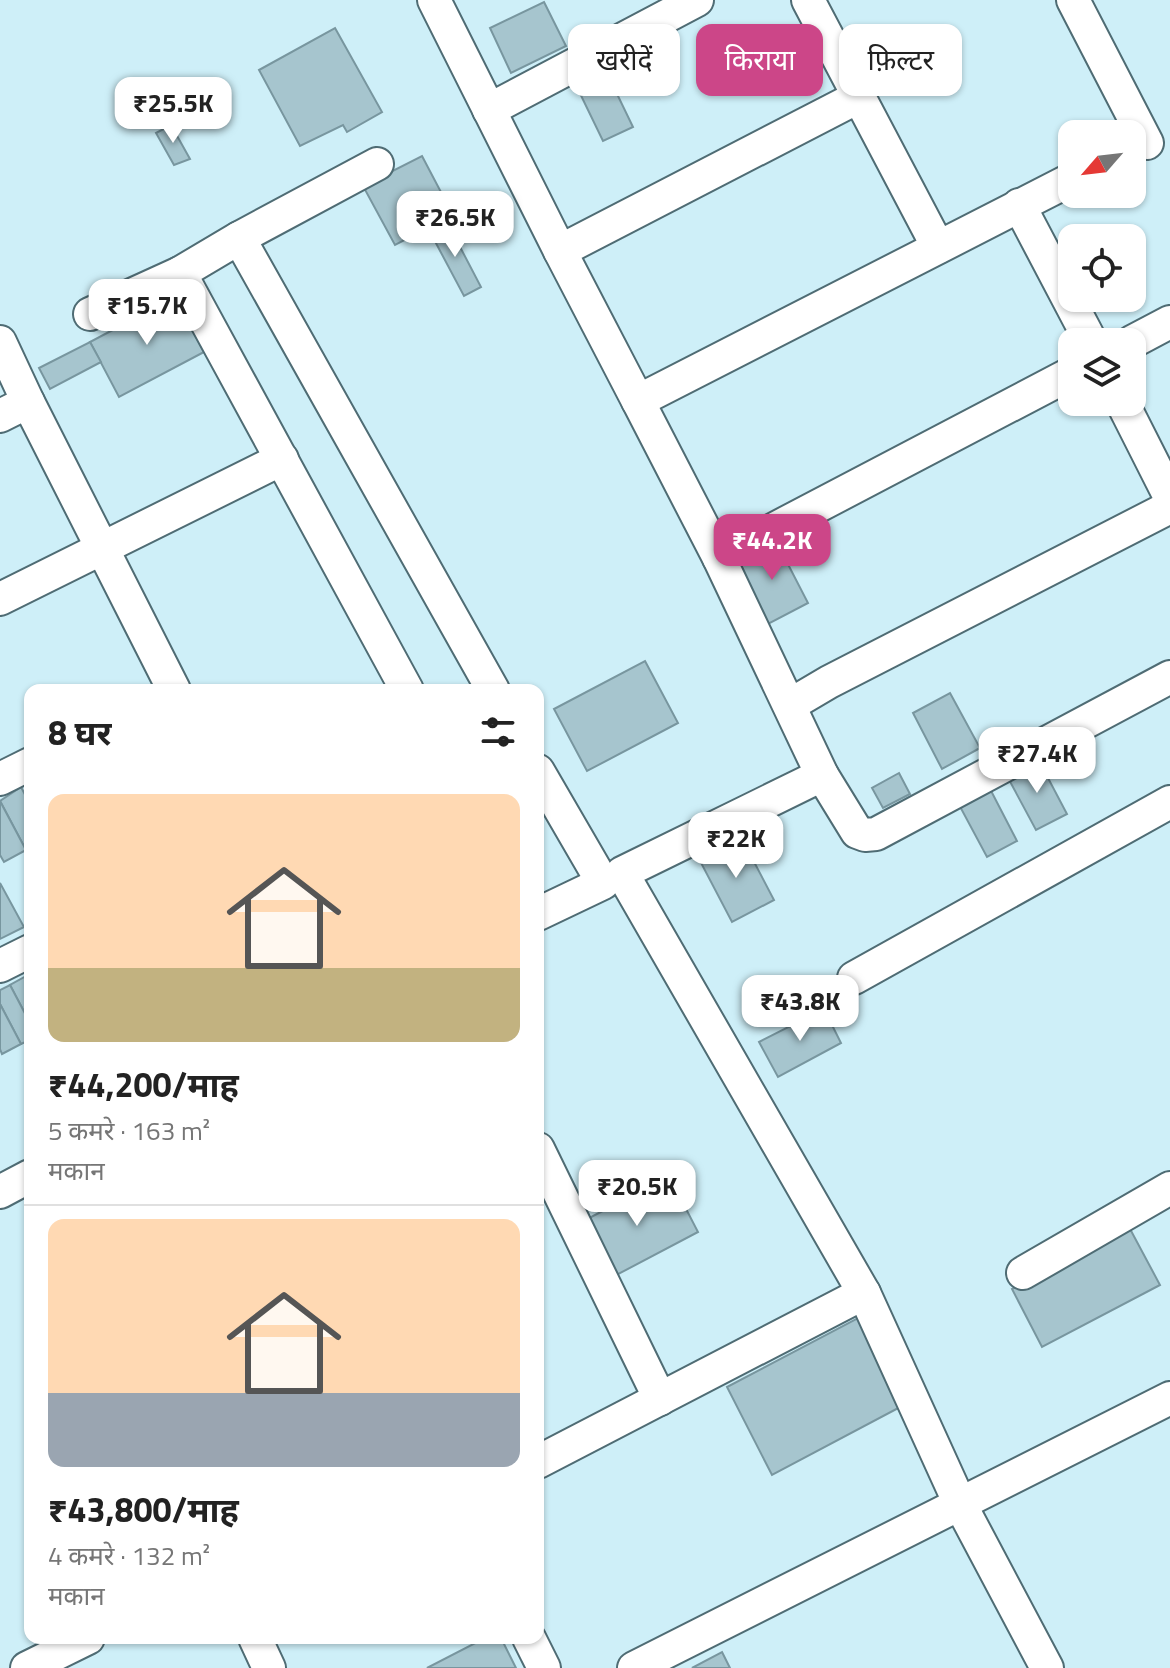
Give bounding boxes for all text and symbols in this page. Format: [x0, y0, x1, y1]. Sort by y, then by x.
chip: खरीदें [568, 24, 680, 96]
chip: किराया [696, 24, 823, 96]
chip: फ़िल्टर [839, 24, 962, 96]
pin: ₹25.5K [108, 77, 238, 145]
text: ₹25.5K [133, 83, 213, 122]
north arrow [1058, 120, 1146, 208]
map controls [1058, 120, 1146, 416]
pin: ₹26.5K [390, 191, 520, 259]
text: ₹26.5K [415, 197, 495, 236]
button: locate [1058, 224, 1146, 312]
pin: ₹15.7K [82, 279, 212, 347]
text: ₹15.7K [107, 285, 187, 324]
button: layers [1058, 328, 1146, 416]
pin: ₹44.2K [707, 514, 837, 582]
text: ₹44.2K [732, 520, 812, 559]
text: 8 घर [48, 706, 112, 758]
icon: filters [476, 710, 520, 754]
pin: ₹27.4K [972, 727, 1102, 795]
text: ₹27.4K [997, 733, 1077, 772]
pin: ₹22K [689, 812, 783, 880]
text: ₹22K [706, 818, 766, 857]
icon: home [212, 846, 356, 990]
pin: ₹43.8K [735, 975, 865, 1043]
text: ₹43.8K [760, 981, 840, 1020]
text: ₹44,200/माह [48, 1058, 239, 1110]
text: 5 कमरे · 163 m² [48, 1111, 210, 1150]
text: मकान [48, 1151, 105, 1190]
pin: ₹20.5K [572, 1160, 702, 1228]
text: ₹20.5K [597, 1166, 677, 1205]
icon: home [212, 1271, 356, 1415]
text: ₹43,800/माह [48, 1483, 239, 1535]
text: 4 कमरे · 132 m² [48, 1536, 210, 1575]
text: मकान [48, 1576, 105, 1615]

